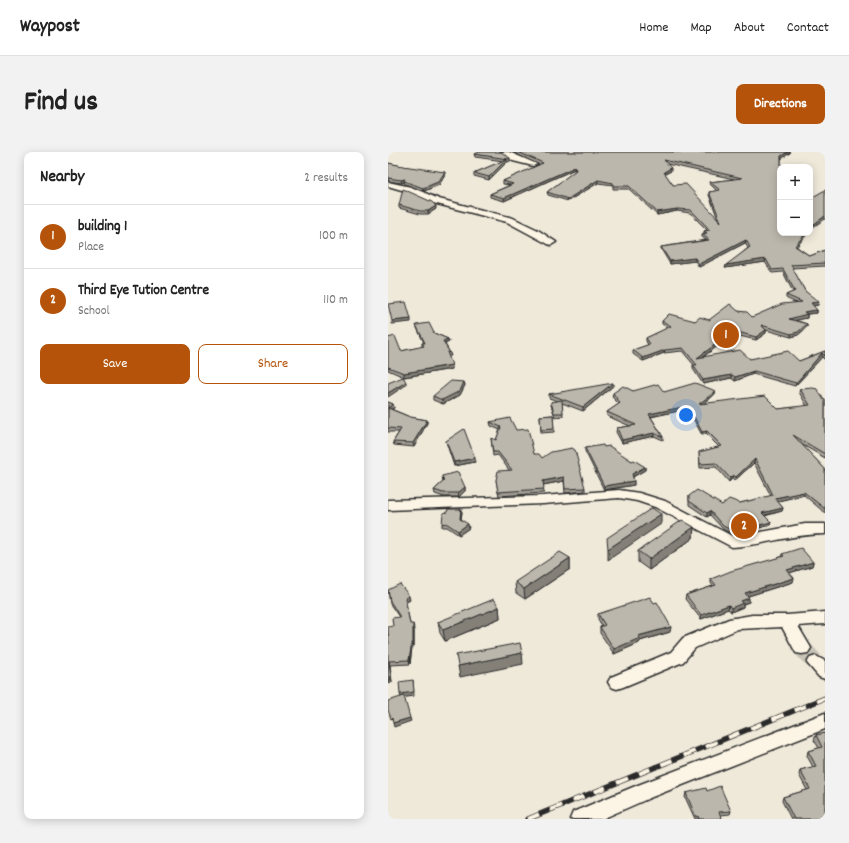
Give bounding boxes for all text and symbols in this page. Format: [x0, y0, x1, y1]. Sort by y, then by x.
text: Waypost [20, 14, 80, 41]
text: Home [639, 18, 668, 38]
text: Map [690, 18, 712, 38]
text: About [734, 18, 765, 38]
text: Contact [787, 18, 829, 38]
text: Find us [24, 84, 98, 124]
button: Directions [736, 84, 825, 124]
map controls [777, 164, 813, 236]
button: + [777, 164, 813, 200]
text: Nearby [40, 166, 84, 190]
text: 2 results [304, 169, 348, 188]
button: − [777, 200, 813, 236]
text: building 1 [78, 216, 127, 238]
text: 1 [52, 227, 54, 246]
text: 100 m [319, 227, 348, 246]
text: Place [78, 238, 104, 257]
text: Third Eye Tution Centre [78, 280, 209, 302]
text: 2 [50, 291, 56, 310]
text: 110 m [323, 291, 348, 310]
text: School [78, 302, 110, 321]
pin: 1 [713, 320, 739, 350]
button: Save [40, 344, 190, 384]
button: Share [198, 344, 348, 384]
your location [676, 405, 696, 425]
pin: 2 [731, 511, 757, 541]

